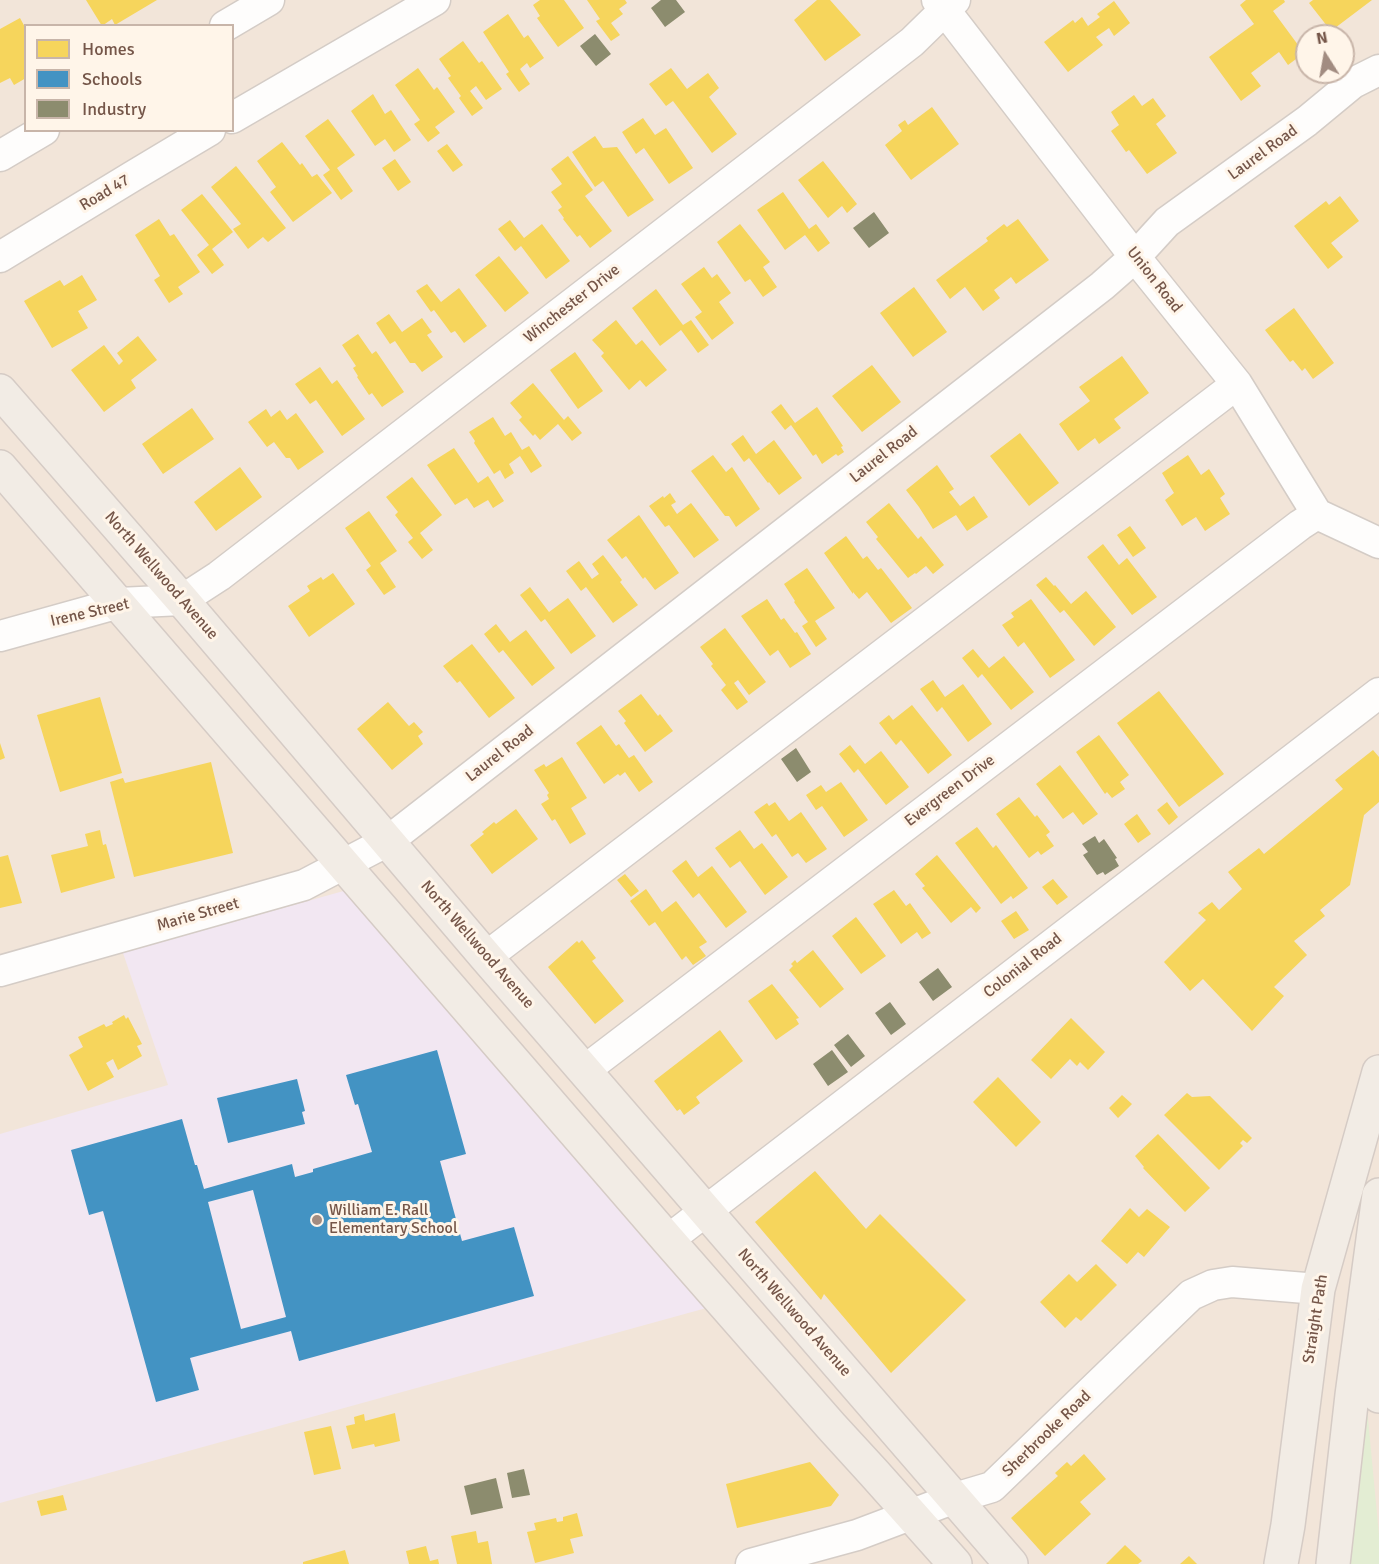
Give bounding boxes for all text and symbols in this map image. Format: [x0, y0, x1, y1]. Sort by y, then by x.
legend [24, 24, 234, 132]
north arrow [1295, 24, 1355, 84]
text: N [1315, 27, 1329, 49]
text: Homes [82, 38, 135, 60]
text: Schools [82, 68, 142, 90]
text: Industry [82, 98, 146, 120]
street label: Laurel Road [1225, 121, 1301, 185]
street label: Road 47 [76, 171, 134, 215]
street label: Union Road [1122, 243, 1186, 317]
street label: Winchester Drive [520, 261, 624, 347]
street label: Laurel Road [846, 422, 922, 488]
street label: North Wellwood Avenue [100, 508, 222, 644]
street label: Irene Street [49, 595, 131, 631]
street label: Laurel Road [462, 721, 538, 787]
street label: Evergreen Drive [901, 751, 999, 831]
street label: North Wellwood Avenue [416, 877, 538, 1013]
street label: Marie Street [155, 894, 241, 936]
street label: Colonial Road [980, 929, 1066, 1003]
place label: William E. Rall Elementary School [329, 1201, 458, 1239]
marker: William E. Rall Elementary School [310, 1213, 324, 1227]
street label: North Wellwood Avenue [733, 1245, 855, 1381]
street label: Straight Path [1299, 1273, 1333, 1365]
street label: Sherbrooke Road [999, 1387, 1095, 1481]

